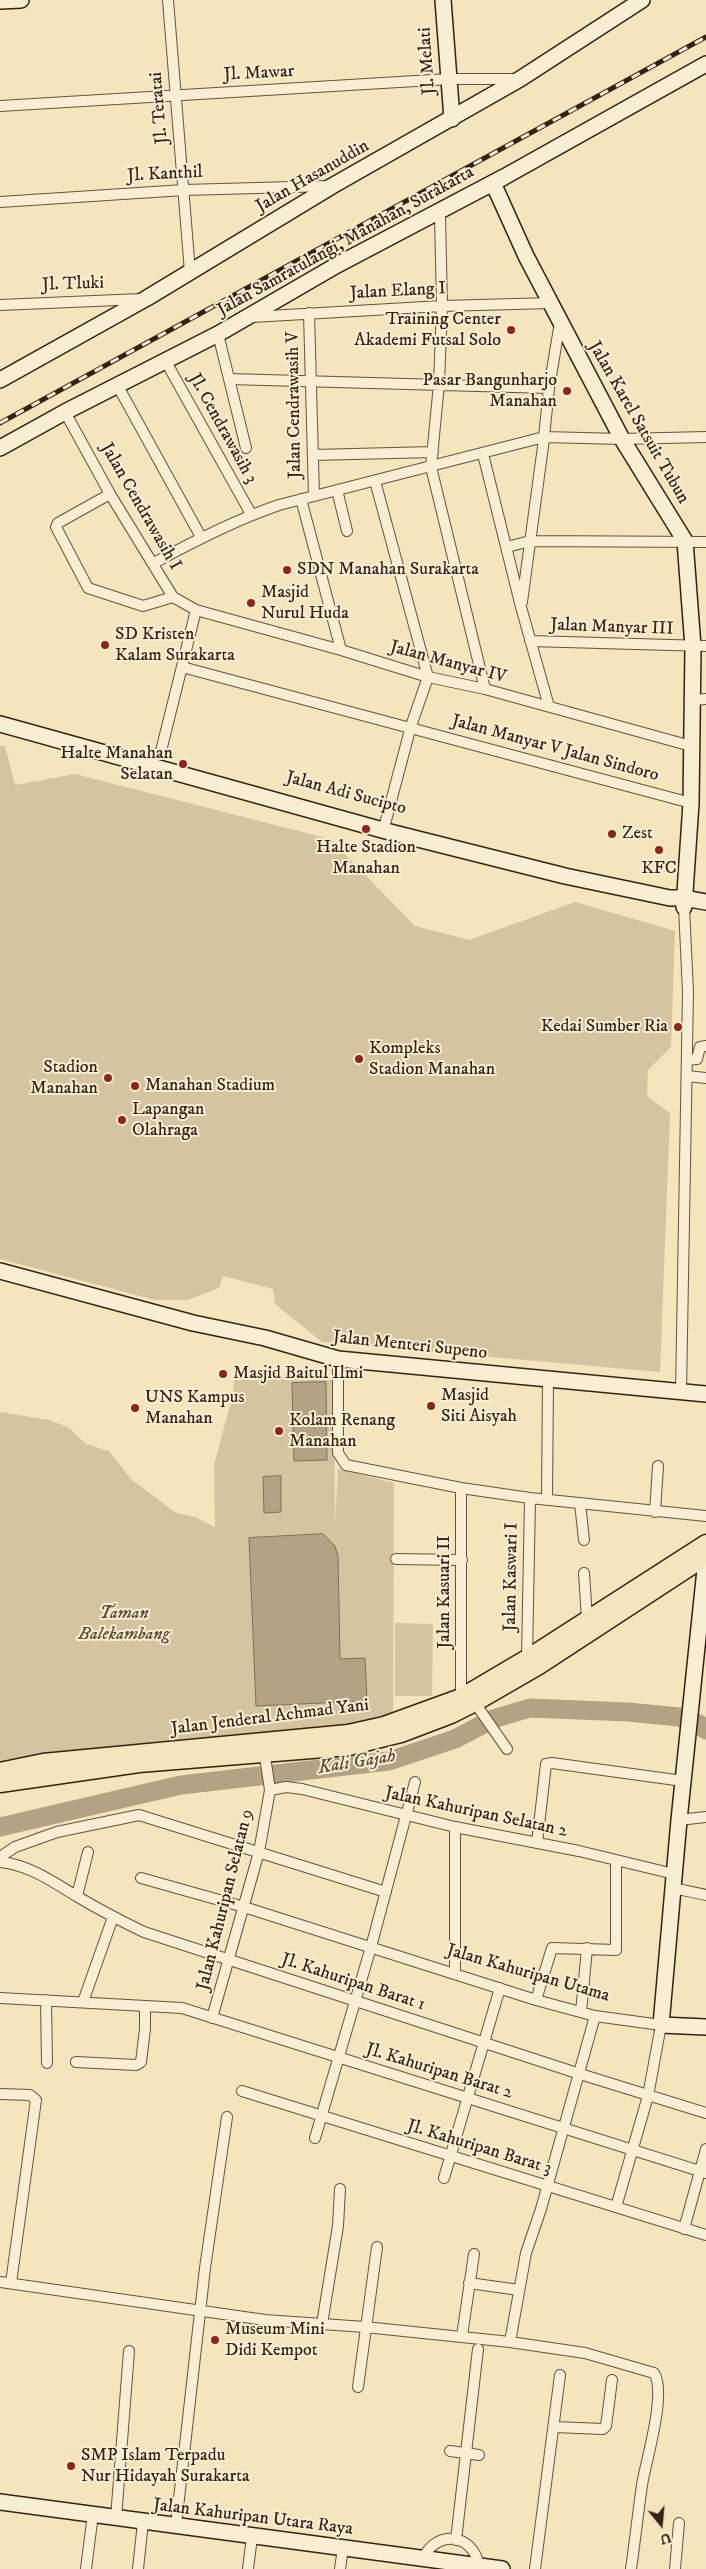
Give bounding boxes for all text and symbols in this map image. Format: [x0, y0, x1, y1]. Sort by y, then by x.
street label: Jl. Melati [415, 26, 441, 96]
street label: Jl. Mawar [223, 61, 295, 87]
street label: Jl. Teratai [146, 71, 174, 145]
street label: Jalan Hasanuddin [253, 136, 373, 218]
street label: Jl. Kanthil [127, 162, 203, 188]
street label: Jalan Samratulangi, Manahan, Surakarta [214, 162, 478, 322]
street label: Jl. Tluki [42, 273, 104, 297]
street label: Jalan Elang I [349, 279, 447, 305]
place label: Training Center Akademi Futsal Solo [354, 309, 501, 352]
marker: Training Center Akademi Futsal Solo [505, 324, 517, 336]
street label: Jalan Cendrawasih V [283, 331, 307, 479]
street label: Jalan Karel Satsuit Tubun [583, 338, 693, 508]
street label: Jl. Cendrawasih 3 [183, 370, 261, 488]
place label: Pasar Bangunharjo Manahan [423, 370, 557, 412]
marker: Pasar Bangunharjo Manahan [561, 385, 573, 397]
street label: Jalan Cendrawasih I [95, 440, 185, 574]
place label: SDN Manahan Surakarta [297, 559, 479, 581]
marker: SDN Manahan Surakarta [281, 564, 293, 576]
place label: Masjid Nurul Huda [261, 582, 349, 624]
marker: Masjid Nurul Huda [245, 597, 257, 609]
street label: Jalan Manyar III [550, 615, 674, 641]
place label: SD Kristen Kalam Surakarta [115, 624, 235, 666]
street label: Jalan Manyar IV [387, 637, 509, 689]
marker: SD Kristen Kalam Surakarta [99, 639, 111, 651]
street label: Jalan Manyar V Jalan Sindoro [449, 711, 661, 787]
place label: Halte Manahan Selatan [60, 743, 173, 786]
marker: Halte Manahan Selatan [177, 758, 189, 770]
street label: Jalan Adi Sucipto [283, 768, 409, 820]
marker: Halte Stadion Manahan [360, 823, 372, 835]
place label: Zest [622, 823, 653, 845]
marker: Zest [606, 828, 618, 840]
place label: Halte Stadion Manahan [316, 837, 416, 880]
marker: KFC [653, 844, 665, 856]
place label: KFC [641, 858, 677, 880]
place label: Kedai Sumber Ria [541, 1016, 668, 1038]
marker: Kedai Sumber Ria [672, 1021, 684, 1033]
place label: Kompleks Stadion Manahan [369, 1038, 495, 1080]
marker: Kompleks Stadion Manahan [353, 1053, 365, 1065]
place label: Stadion Manahan [30, 1057, 98, 1100]
marker: Stadion Manahan [102, 1072, 114, 1084]
place label: Manahan Stadium [145, 1075, 275, 1097]
marker: Manahan Stadium [129, 1080, 141, 1092]
place label: Lapangan Olahraga [132, 1099, 205, 1142]
marker: Lapangan Olahraga [116, 1114, 128, 1126]
street label: Jalan Menteri Supeno [332, 1327, 488, 1365]
place label: Masjid Baitul Ilmi [233, 1363, 363, 1385]
marker: Masjid Baitul Ilmi [217, 1368, 229, 1380]
place label: Masjid Siti Aisyah [441, 1385, 517, 1428]
place label: UNS Kampus Manahan [145, 1387, 244, 1430]
marker: Masjid Siti Aisyah [425, 1400, 437, 1412]
marker: UNS Kampus Manahan [129, 1402, 141, 1414]
place label: Kolam Renang Manahan [289, 1410, 395, 1452]
marker: Kolam Renang Manahan [273, 1425, 285, 1437]
street label: Jalan Kaswari I [500, 1522, 524, 1632]
street label: Jalan Kasuari II [434, 1535, 456, 1649]
park label: Taman Balekambang [78, 1603, 170, 1646]
street label: Jalan Jenderal Achmad Yani [170, 1695, 370, 1741]
water label: Kali Gajah [317, 1746, 397, 1780]
street label: Jalan Kahuripan Selatan 2 [383, 1783, 569, 1843]
street label: Jalan Kahuripan Selatan 9 [193, 1807, 259, 1993]
street label: Jalan Kahuripan Utama [444, 1940, 612, 2008]
street label: Jl. Kahuripan Barat 1 [278, 1950, 428, 2016]
street label: Jl. Kahuripan Barat 2 [363, 2039, 515, 2105]
street label: Jl. Kahuripan Barat 3 [404, 2116, 554, 2180]
place label: Museum Mini Didi Kempot [225, 2319, 325, 2362]
marker: Museum Mini Didi Kempot [209, 2334, 221, 2346]
place label: SMP Islam Terpadu Nur Hidayah Surakarta [81, 2445, 250, 2488]
marker: SMP Islam Terpadu Nur Hidayah Surakarta [65, 2460, 77, 2472]
street label: Jalan Kahuripan Utara Raya [152, 2495, 354, 2541]
north arrow [636, 2499, 686, 2549]
text: U [658, 2528, 673, 2549]

